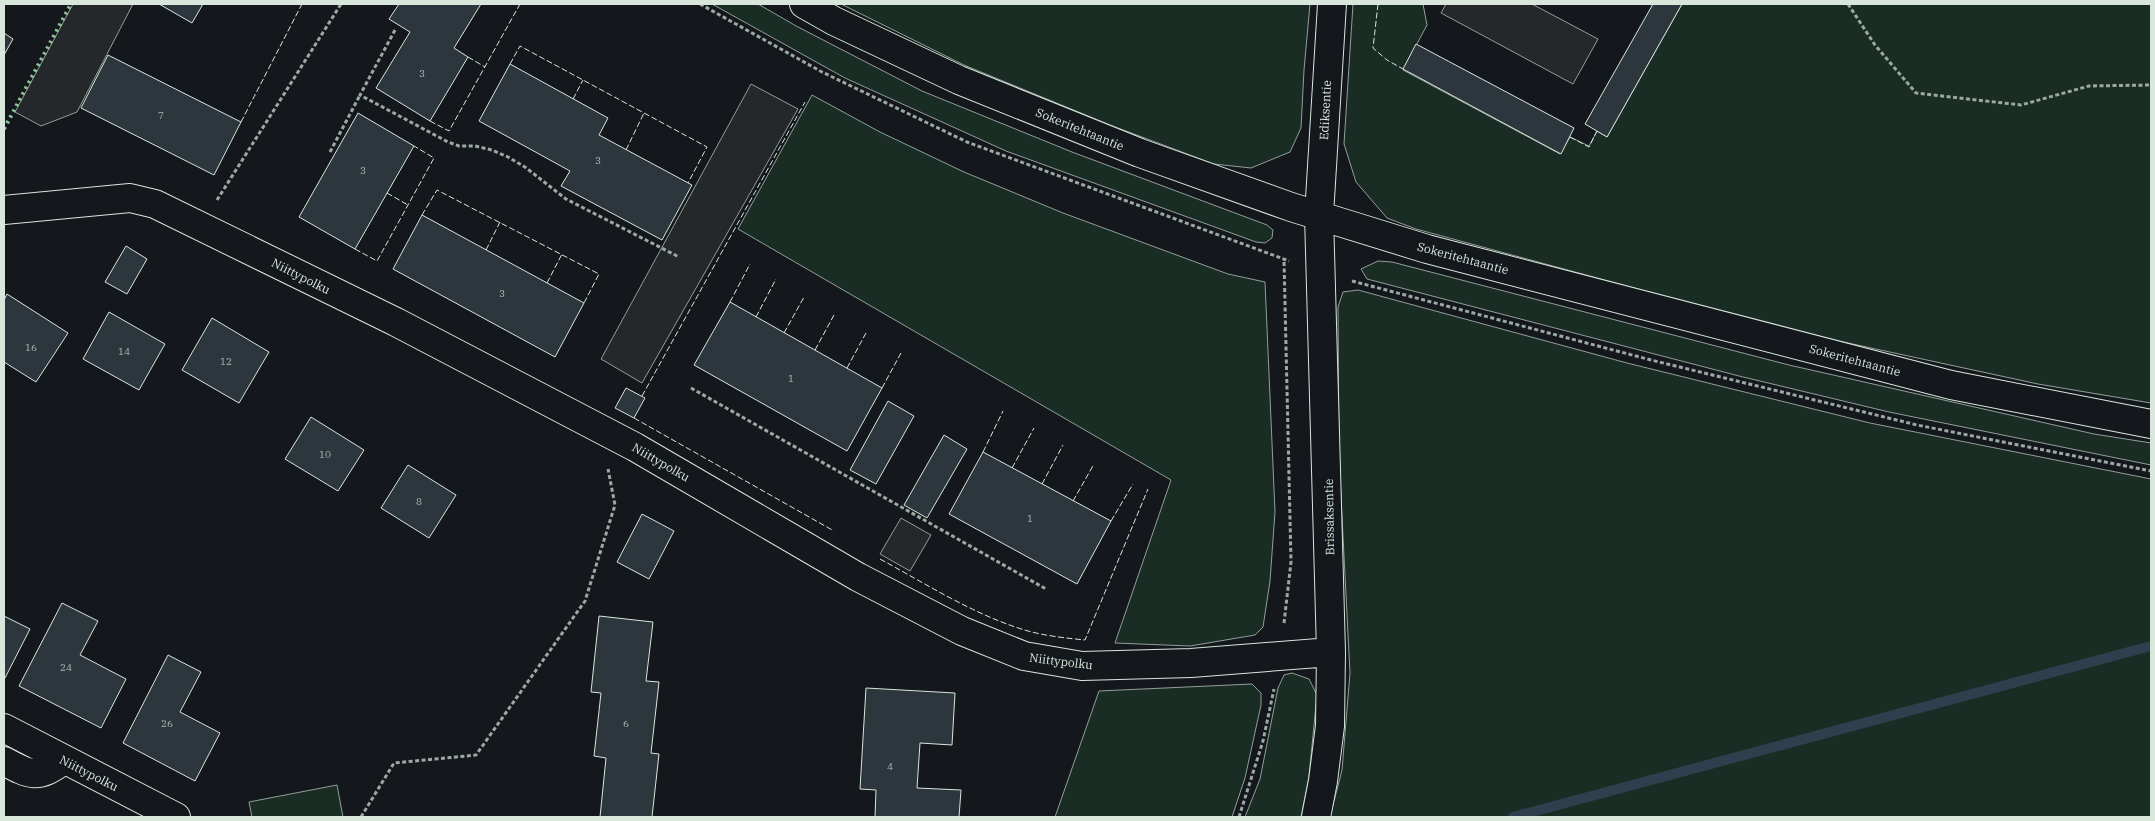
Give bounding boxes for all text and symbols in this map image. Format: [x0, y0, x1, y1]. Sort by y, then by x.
house number: 3 [419, 67, 425, 80]
street label: Ediksentie [1316, 80, 1334, 140]
street label: Sokeritehtaantie [1034, 104, 1126, 154]
house number: 7 [158, 109, 164, 122]
house number: 3 [595, 154, 601, 167]
house number: 3 [360, 164, 366, 177]
street label: Sokeritehtaantie [1416, 239, 1510, 277]
street label: Niittypolku [269, 255, 333, 297]
house number: 3 [499, 287, 505, 300]
house number: 16 [25, 341, 37, 354]
street label: Sokeritehtaantie [1808, 341, 1902, 379]
house number: 14 [118, 345, 130, 358]
house number: 12 [220, 355, 232, 368]
house number: 1 [788, 372, 794, 385]
street label: Niittypolku [630, 440, 693, 485]
house number: 10 [319, 448, 331, 461]
street label: Brissaksentie [1321, 478, 1337, 556]
house number: 8 [416, 495, 422, 508]
house number: 1 [1027, 512, 1033, 525]
street label: Niittypolku [1028, 650, 1094, 672]
house number: 24 [60, 661, 72, 674]
house number: 26 [161, 717, 173, 730]
house number: 6 [623, 717, 629, 730]
street label: Niittypolku [57, 752, 121, 794]
house number: 4 [887, 760, 893, 773]

